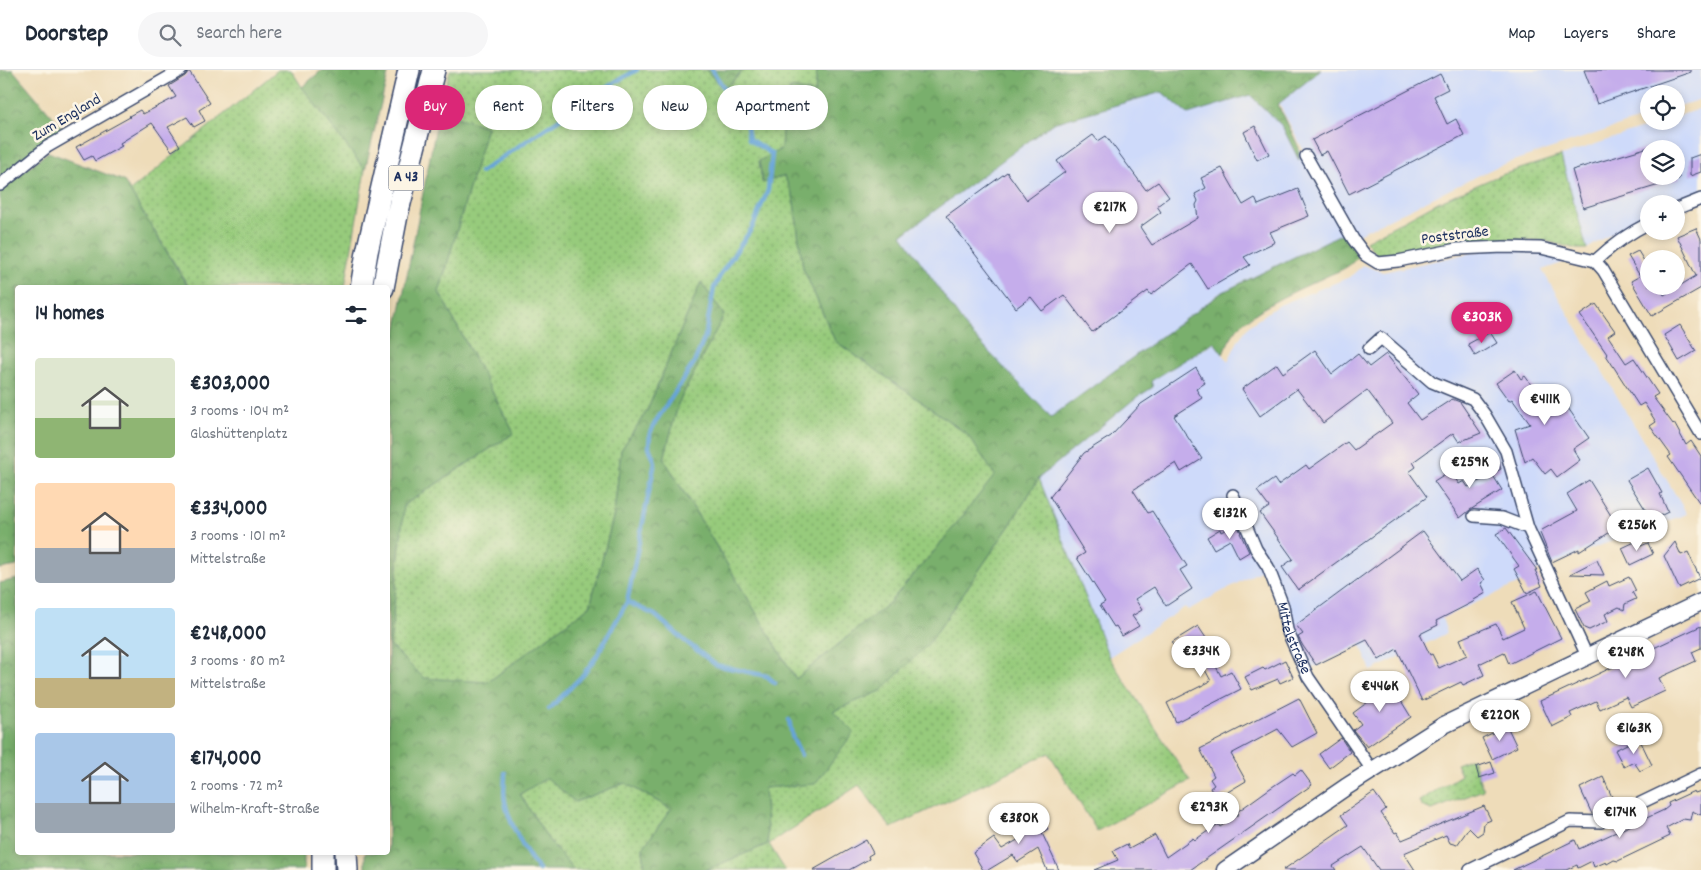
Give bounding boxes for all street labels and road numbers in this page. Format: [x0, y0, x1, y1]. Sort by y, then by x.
street label: Zum England [28, 88, 106, 148]
road number: A 43 [388, 166, 424, 190]
street label: Poststraße [1420, 220, 1490, 252]
street label: Mittelstraße [1271, 600, 1317, 678]

